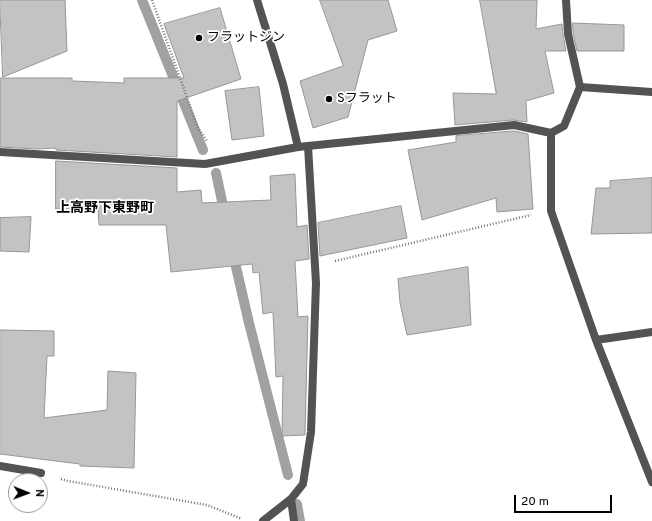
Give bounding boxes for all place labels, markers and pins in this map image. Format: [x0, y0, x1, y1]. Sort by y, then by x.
place label: フラットジン [207, 30, 285, 46]
marker: フラットジン [194, 33, 204, 43]
place label: Sフラット [337, 91, 397, 107]
marker: Sフラット [324, 94, 334, 104]

